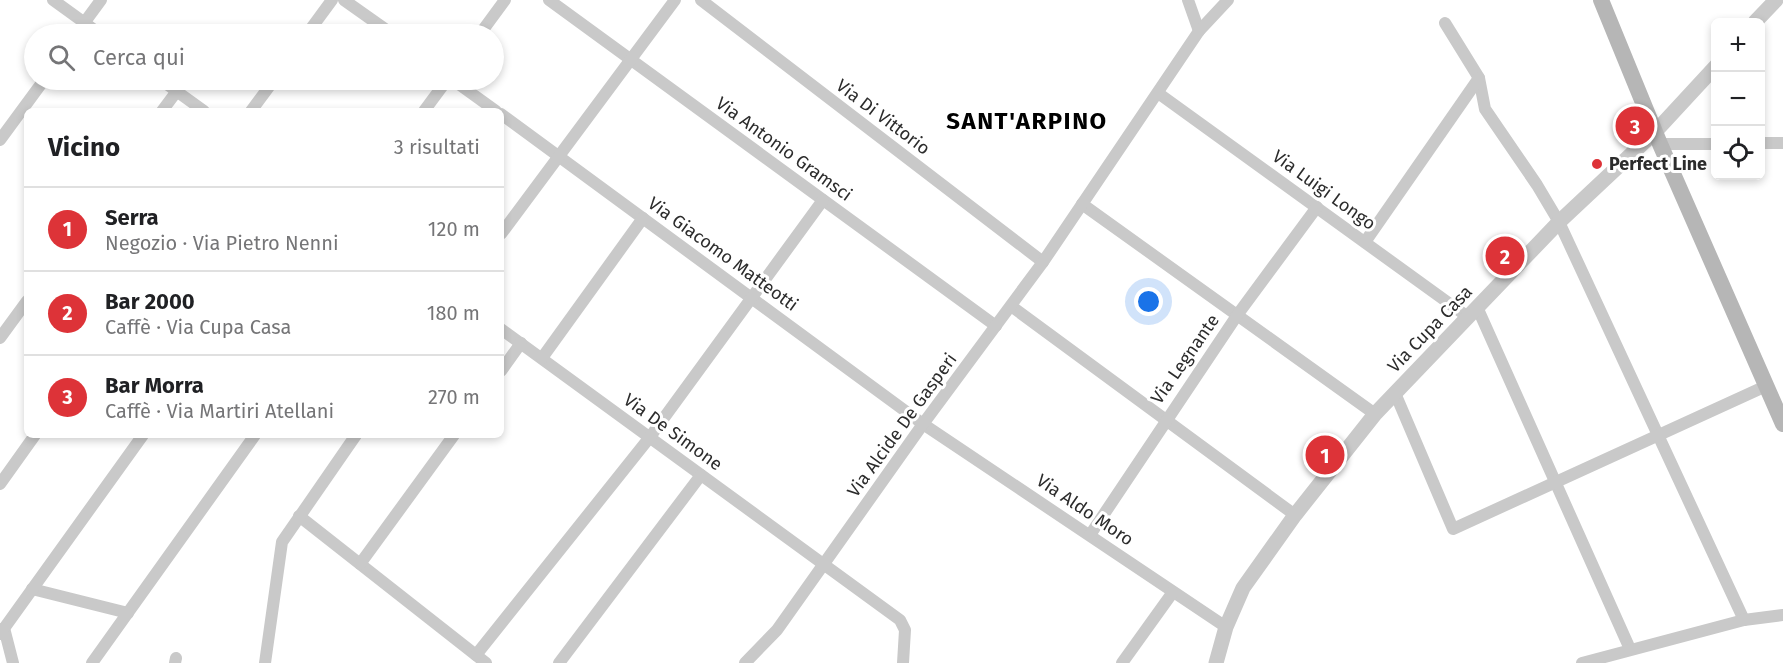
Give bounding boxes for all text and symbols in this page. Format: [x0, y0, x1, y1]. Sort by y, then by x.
map controls [1711, 18, 1765, 180]
button: + [1711, 18, 1765, 72]
search box [24, 24, 504, 90]
icon: search [45, 41, 78, 74]
text: Cerca qui [93, 44, 185, 71]
button: − [1711, 72, 1765, 126]
street label: Via Di Vittorio [832, 75, 934, 159]
street label: Via Antonio Gramsci [712, 92, 856, 206]
pin: 3 [1616, 104, 1654, 148]
district label: SANT'ARPINO [946, 107, 1108, 135]
button: locate [1711, 126, 1765, 180]
text: Vicino [48, 132, 120, 163]
text: 3 risultati [394, 135, 480, 159]
street label: Via Luigi Longo [1268, 145, 1380, 235]
place label: Perfect Line [1609, 153, 1707, 175]
marker: Perfect Line [1590, 157, 1604, 171]
street label: Via Giacomo Matteotti [644, 192, 802, 316]
text: Serra [105, 204, 159, 231]
text: 1 [63, 217, 72, 241]
text: 120 m [428, 217, 480, 241]
text: Negozio · Via Pietro Nenni [105, 231, 339, 255]
pin: 2 [1486, 234, 1524, 278]
street label: Via Cupa Casa [1383, 281, 1477, 377]
your location [1134, 287, 1163, 316]
text: Bar 2000 [105, 288, 195, 315]
text: 2 [62, 301, 73, 325]
text: 180 m [427, 301, 480, 325]
street label: Via Legnante [1146, 310, 1224, 408]
text: Caffè · Via Cupa Casa [105, 315, 291, 339]
street label: Via Alcide De Gasperi [842, 349, 962, 501]
text: Bar Morra [105, 372, 204, 399]
text: 3 [62, 385, 73, 409]
text: 270 m [428, 385, 480, 409]
street label: Via De Simone [619, 389, 727, 475]
text: Caffè · Via Martiri Atellani [105, 399, 334, 423]
pin: 1 [1306, 432, 1344, 478]
street label: Via Aldo Moro [1032, 469, 1138, 551]

